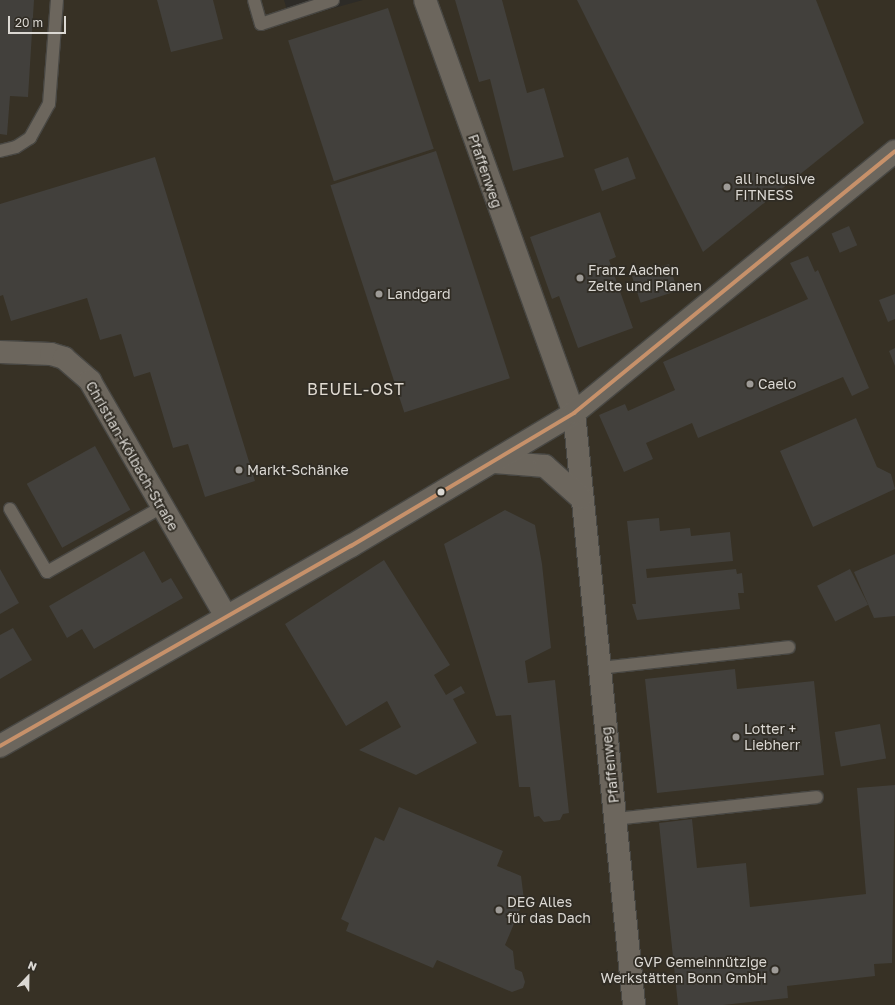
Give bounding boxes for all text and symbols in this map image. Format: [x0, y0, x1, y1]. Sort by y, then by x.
scale bar [10, 8, 68, 34]
text: 20 m [15, 15, 43, 30]
street label: Pfaffenweg [465, 132, 505, 210]
place label: all inclusive FITNESS [735, 171, 815, 204]
marker: all inclusive FITNESS [722, 182, 732, 192]
place label: Franz Aachen Zelte und Planen [588, 262, 702, 294]
marker: Franz Aachen Zelte und Planen [575, 273, 585, 283]
place label: Landgard [387, 286, 451, 302]
marker: Landgard [374, 289, 384, 299]
place label: Caelo [758, 376, 796, 392]
street label: Christian-Kölbach-Straße [82, 378, 182, 534]
district label: BEUEL-OST [307, 379, 405, 399]
marker: Caelo [745, 379, 755, 389]
place label: Markt-Schänke [247, 462, 349, 478]
marker: Markt-Schänke [234, 465, 244, 475]
unlabelled marker [436, 487, 446, 497]
place label: Lotter + Liebherr [744, 721, 800, 754]
street label: Pfaffenweg [598, 726, 622, 804]
marker: Lotter + Liebherr [731, 732, 741, 742]
place label: DEG Alles für das Dach [507, 894, 591, 926]
marker: DEG Alles für das Dach [494, 905, 504, 915]
place label: GVP Gemeinnützige Werkstätten Bonn GmbH [601, 954, 767, 986]
north arrow [8, 957, 48, 997]
text: N [26, 958, 39, 973]
marker: GVP Gemeinnützige Werkstätten Bonn GmbH [770, 965, 780, 975]

